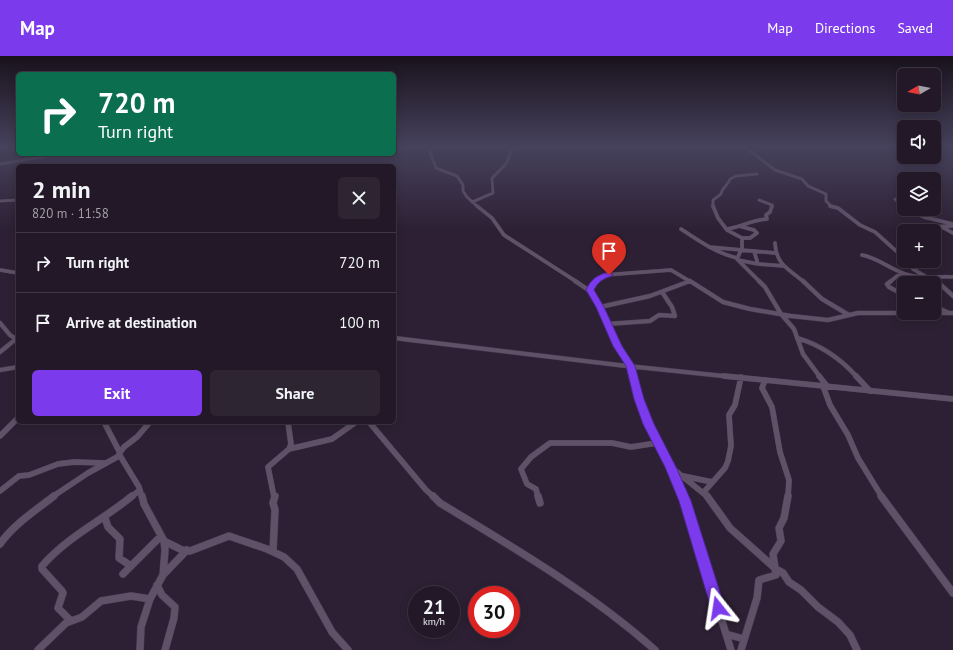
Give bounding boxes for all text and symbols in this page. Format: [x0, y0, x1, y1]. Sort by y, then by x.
text: Map [20, 16, 55, 40]
text: Map [767, 19, 793, 37]
text: Directions [815, 19, 875, 37]
text: Saved [897, 19, 933, 37]
north arrow [897, 68, 941, 112]
map controls [897, 68, 941, 320]
text: 720 m [98, 84, 175, 121]
icon: right [32, 88, 84, 140]
text: Turn right [98, 120, 173, 143]
button: sound [897, 120, 941, 164]
button: layers [897, 172, 941, 216]
text: 2 min [32, 174, 91, 205]
button: close [338, 177, 380, 219]
text: 820 m · 11:58 [32, 205, 109, 222]
button: + [897, 224, 941, 268]
pin [592, 234, 626, 275]
icon: arrive [598, 240, 620, 262]
icon: right [32, 252, 54, 274]
text: Turn right [66, 253, 129, 272]
text: 720 m [339, 253, 380, 272]
button: − [897, 276, 941, 320]
icon: arrive [32, 312, 54, 334]
text: Arrive at destination [66, 313, 197, 332]
text: 100 m [339, 313, 380, 332]
button: Exit [32, 370, 202, 416]
button: Share [210, 370, 380, 416]
speed limit sign: 30 [468, 586, 520, 638]
position arrow [697, 587, 739, 629]
text: 21 [423, 594, 445, 620]
text: km/h [423, 615, 445, 628]

